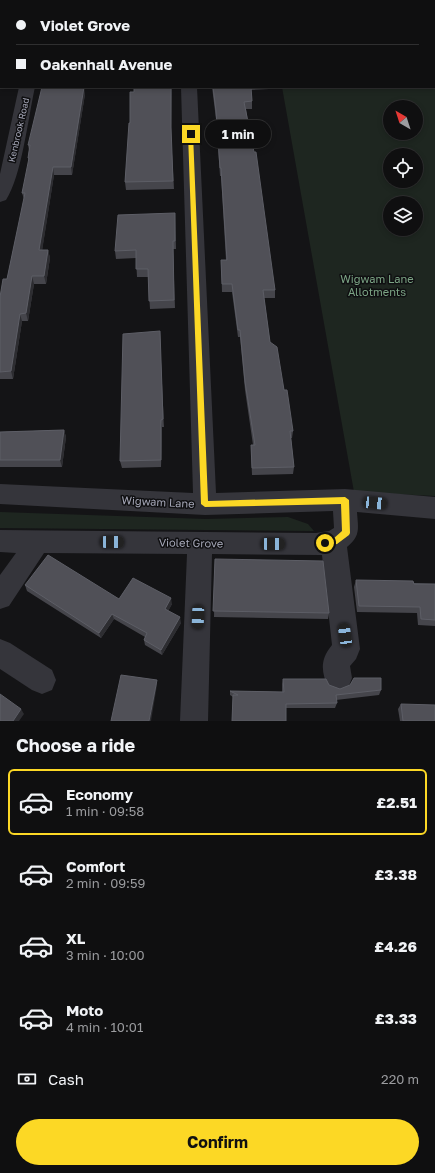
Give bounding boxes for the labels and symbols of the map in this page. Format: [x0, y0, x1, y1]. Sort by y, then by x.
street label: Kenbrook Road [6, 97, 31, 163]
north arrow [383, 100, 423, 140]
callout: 1 min [205, 120, 271, 148]
route end [182, 125, 200, 143]
park label: Wigwam Lane Allotments [340, 272, 414, 298]
street label: Wigwam Lane [121, 493, 195, 510]
car [363, 496, 387, 510]
route start [316, 534, 334, 552]
street label: Violet Grove [159, 535, 223, 550]
car [100, 536, 124, 548]
car [261, 538, 285, 550]
car [192, 605, 204, 629]
car [337, 622, 353, 648]

